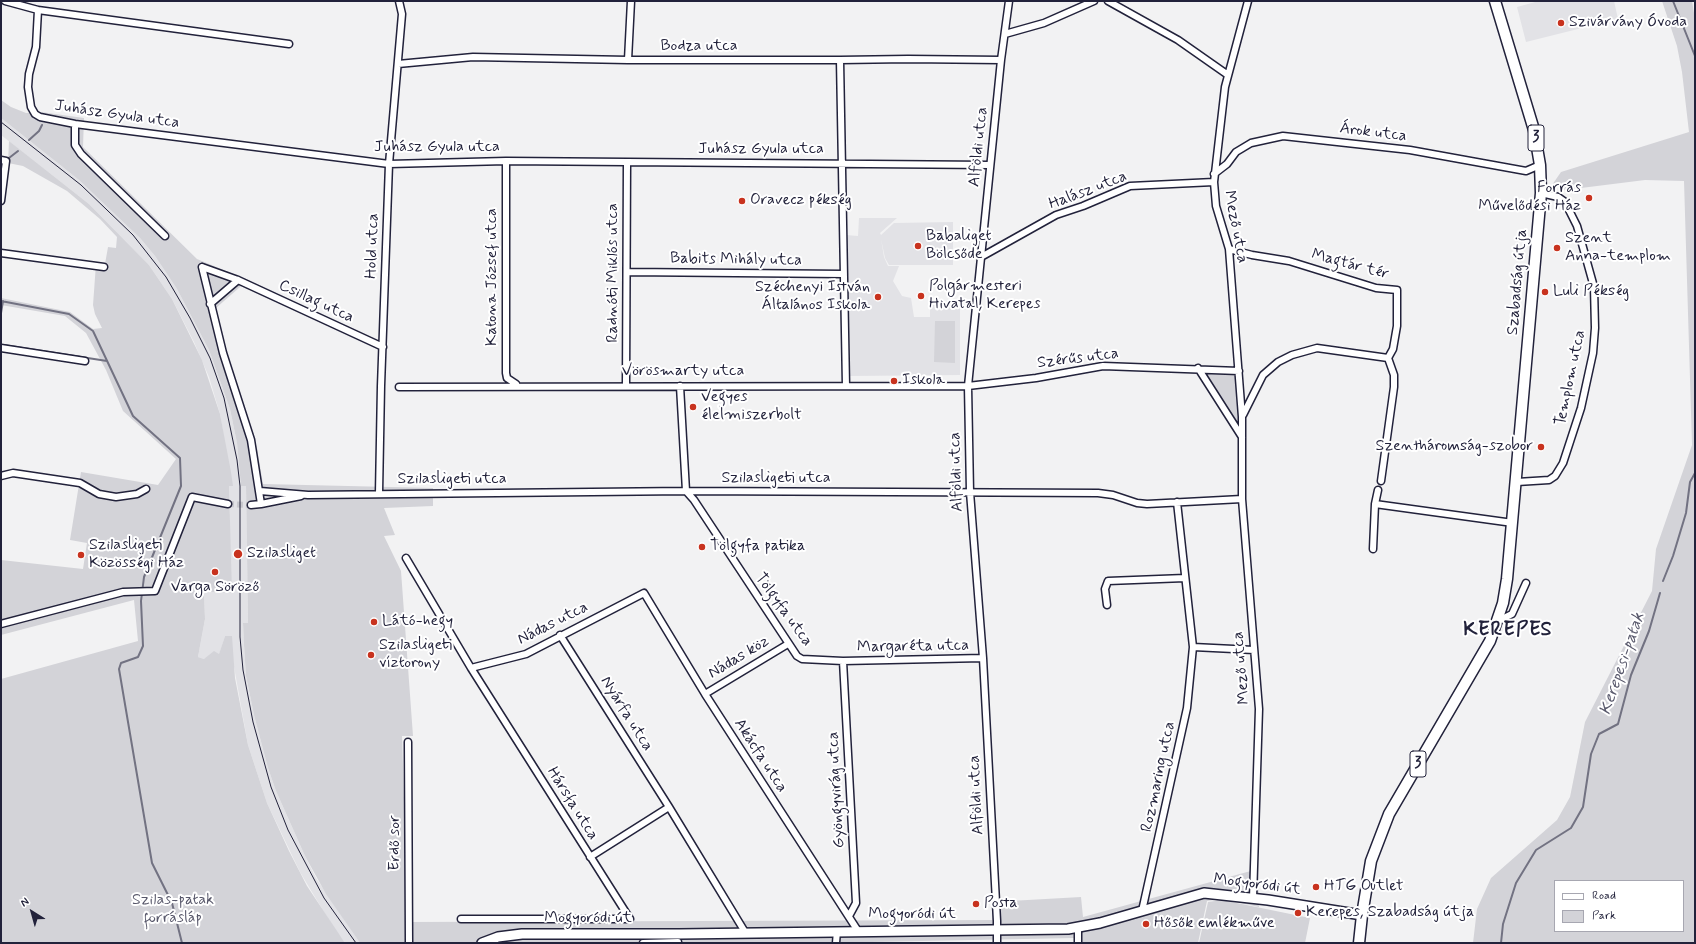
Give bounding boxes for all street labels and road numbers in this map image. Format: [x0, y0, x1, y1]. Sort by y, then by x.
street label: Bodza utca [660, 37, 738, 57]
street label: Juhász Gyula utca [53, 97, 181, 133]
street label: Alföldi utca [965, 106, 993, 188]
street label: Árok utca [1338, 119, 1408, 147]
road number: 3 [1528, 125, 1544, 151]
street label: Juhász Gyula utca [374, 138, 500, 158]
street label: Juhász Gyula utca [698, 140, 824, 160]
street label: Halász utca [1046, 167, 1130, 215]
street label: Mező utca [1219, 189, 1251, 265]
street label: Radnóti Miklós utca [604, 203, 624, 343]
street label: Katona József utca [483, 208, 503, 346]
street label: Hold utca [362, 213, 384, 279]
street label: Szabadság útja [1504, 228, 1532, 336]
street label: Magtár tér [1309, 245, 1391, 285]
street label: Babits Mihály utca [670, 249, 802, 271]
street label: Csillag utca [275, 276, 357, 328]
street label: Templom utca [1551, 328, 1591, 428]
street label: Szérűs utca [1036, 344, 1120, 374]
street label: Vörösmarty utca [622, 362, 744, 382]
street label: Alföldi utca [946, 432, 968, 512]
street label: Szilasligeti utca [721, 469, 831, 489]
street label: Szilasligeti utca [397, 470, 507, 490]
street label: Tölgyfa utca [750, 570, 816, 650]
street label: Nádas utca [515, 598, 591, 650]
street label: Mező utca [1229, 631, 1255, 705]
street label: Nádas köz [705, 632, 773, 684]
street label: Margaréta utca [857, 636, 969, 658]
street label: Nyárfa utca [595, 673, 657, 755]
street label: Akácfa utca [729, 716, 791, 796]
street label: Rozmaring utca [1138, 720, 1180, 834]
street label: Gyöngyvirág utca [824, 731, 850, 849]
road number: 3 [1410, 751, 1426, 777]
street label: Alföldi utca [965, 755, 989, 835]
street label: Hársfa utca [542, 764, 602, 844]
street label: Erdő sor [386, 815, 406, 871]
street label: Mogyoródi út [1212, 870, 1302, 900]
street label: Mogyoródi út [868, 905, 956, 925]
street label: Mogyoródi út [544, 909, 632, 929]

